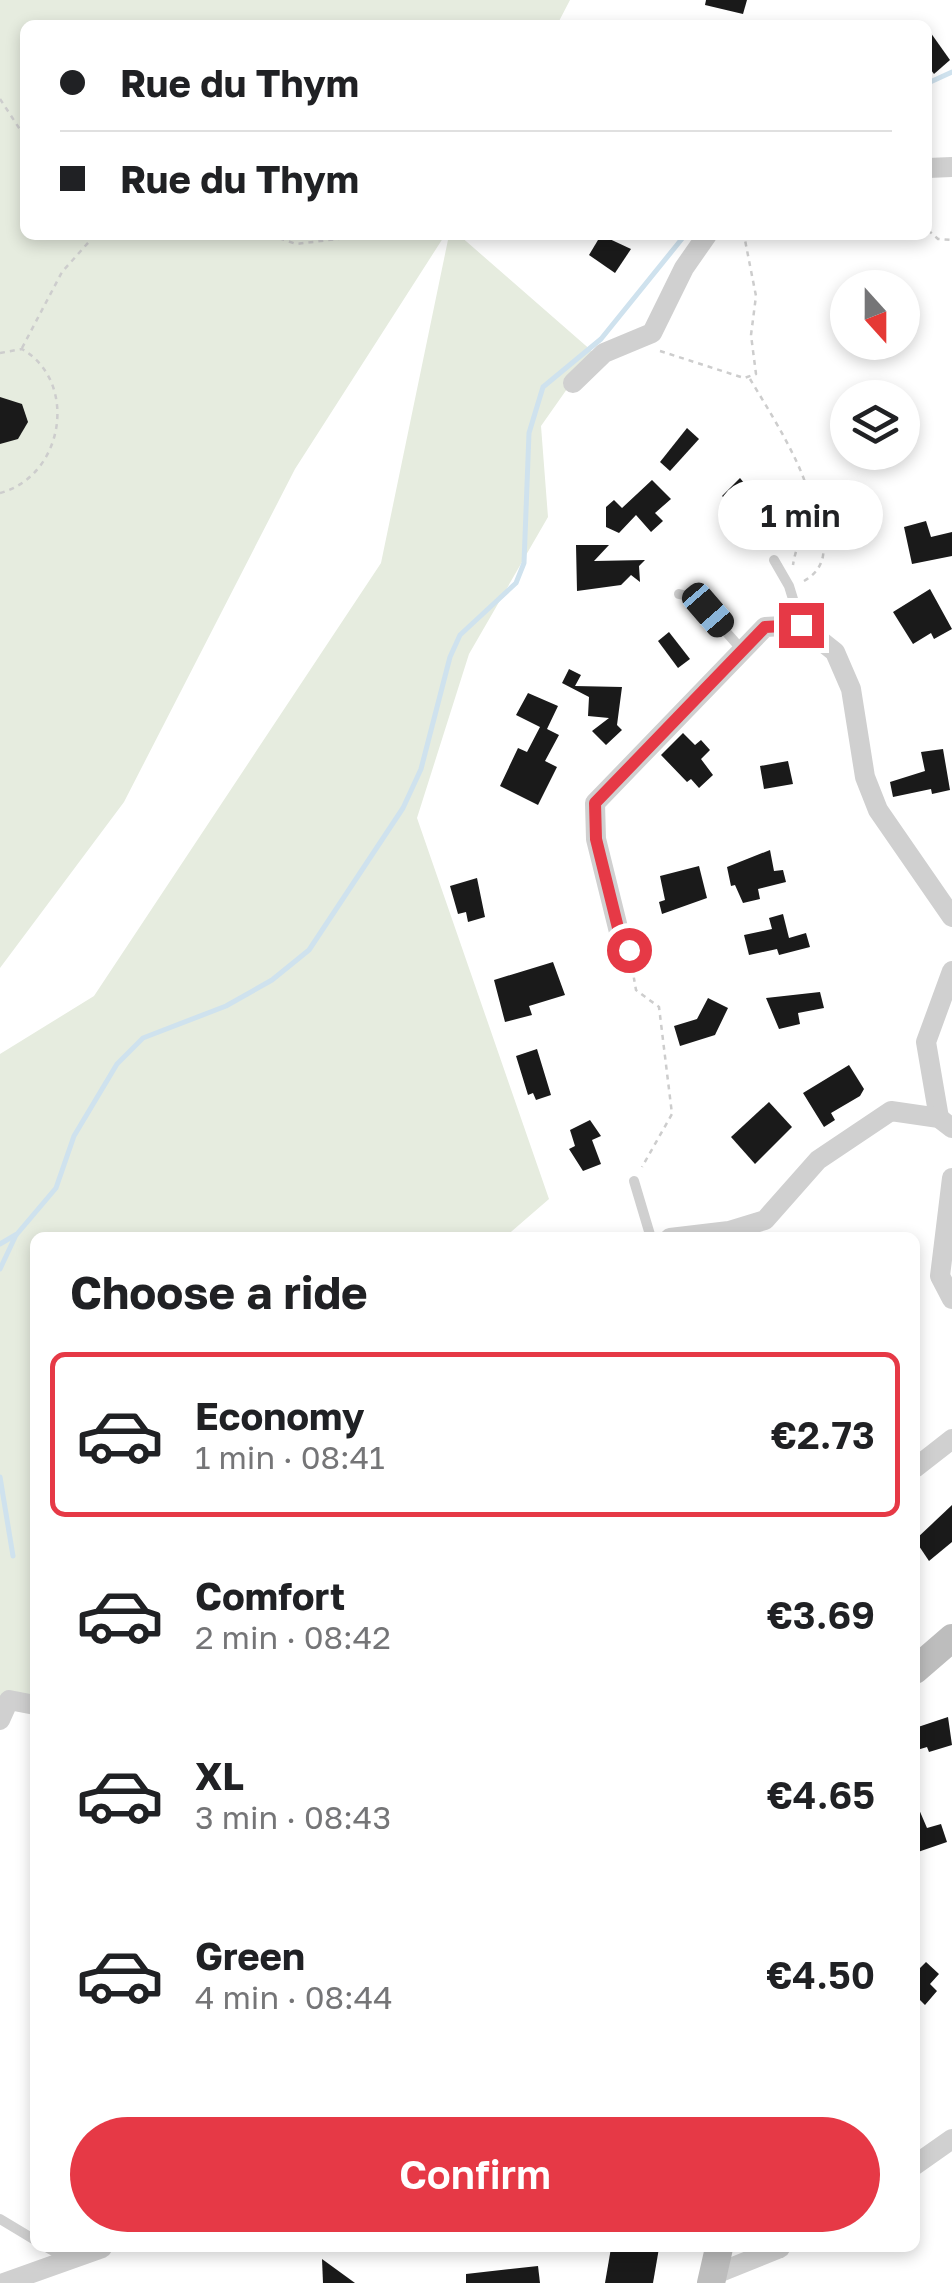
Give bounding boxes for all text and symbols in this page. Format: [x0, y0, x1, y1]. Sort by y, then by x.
text: Rue du Thym [120, 60, 359, 105]
text: Rue du Thym [120, 156, 359, 201]
north arrow [830, 270, 920, 360]
map controls [830, 270, 920, 470]
button: layers [830, 380, 920, 470]
callout: 1 min [718, 480, 884, 550]
text: 1 min [760, 496, 841, 534]
car [677, 578, 739, 642]
route end [779, 603, 824, 648]
route start [607, 928, 652, 973]
text: Choose a ride [70, 1265, 368, 1319]
icon: car [75, 1390, 165, 1480]
text: Economy [195, 1393, 364, 1438]
text: €2.73 [771, 1412, 875, 1457]
text: 1 min · 08:41 [195, 1438, 385, 1476]
icon: car [75, 1570, 165, 1660]
text: Comfort [195, 1573, 345, 1618]
text: €3.69 [767, 1592, 875, 1637]
text: 2 min · 08:42 [195, 1618, 391, 1656]
icon: car [75, 1750, 165, 1840]
text: XL [195, 1753, 244, 1798]
text: €4.65 [767, 1772, 875, 1817]
text: 3 min · 08:43 [195, 1798, 391, 1836]
icon: car [75, 1930, 165, 2020]
text: Green [195, 1933, 305, 1978]
text: €4.50 [766, 1952, 875, 1997]
text: 4 min · 08:44 [195, 1978, 393, 2016]
button: Confirm [70, 2117, 880, 2232]

